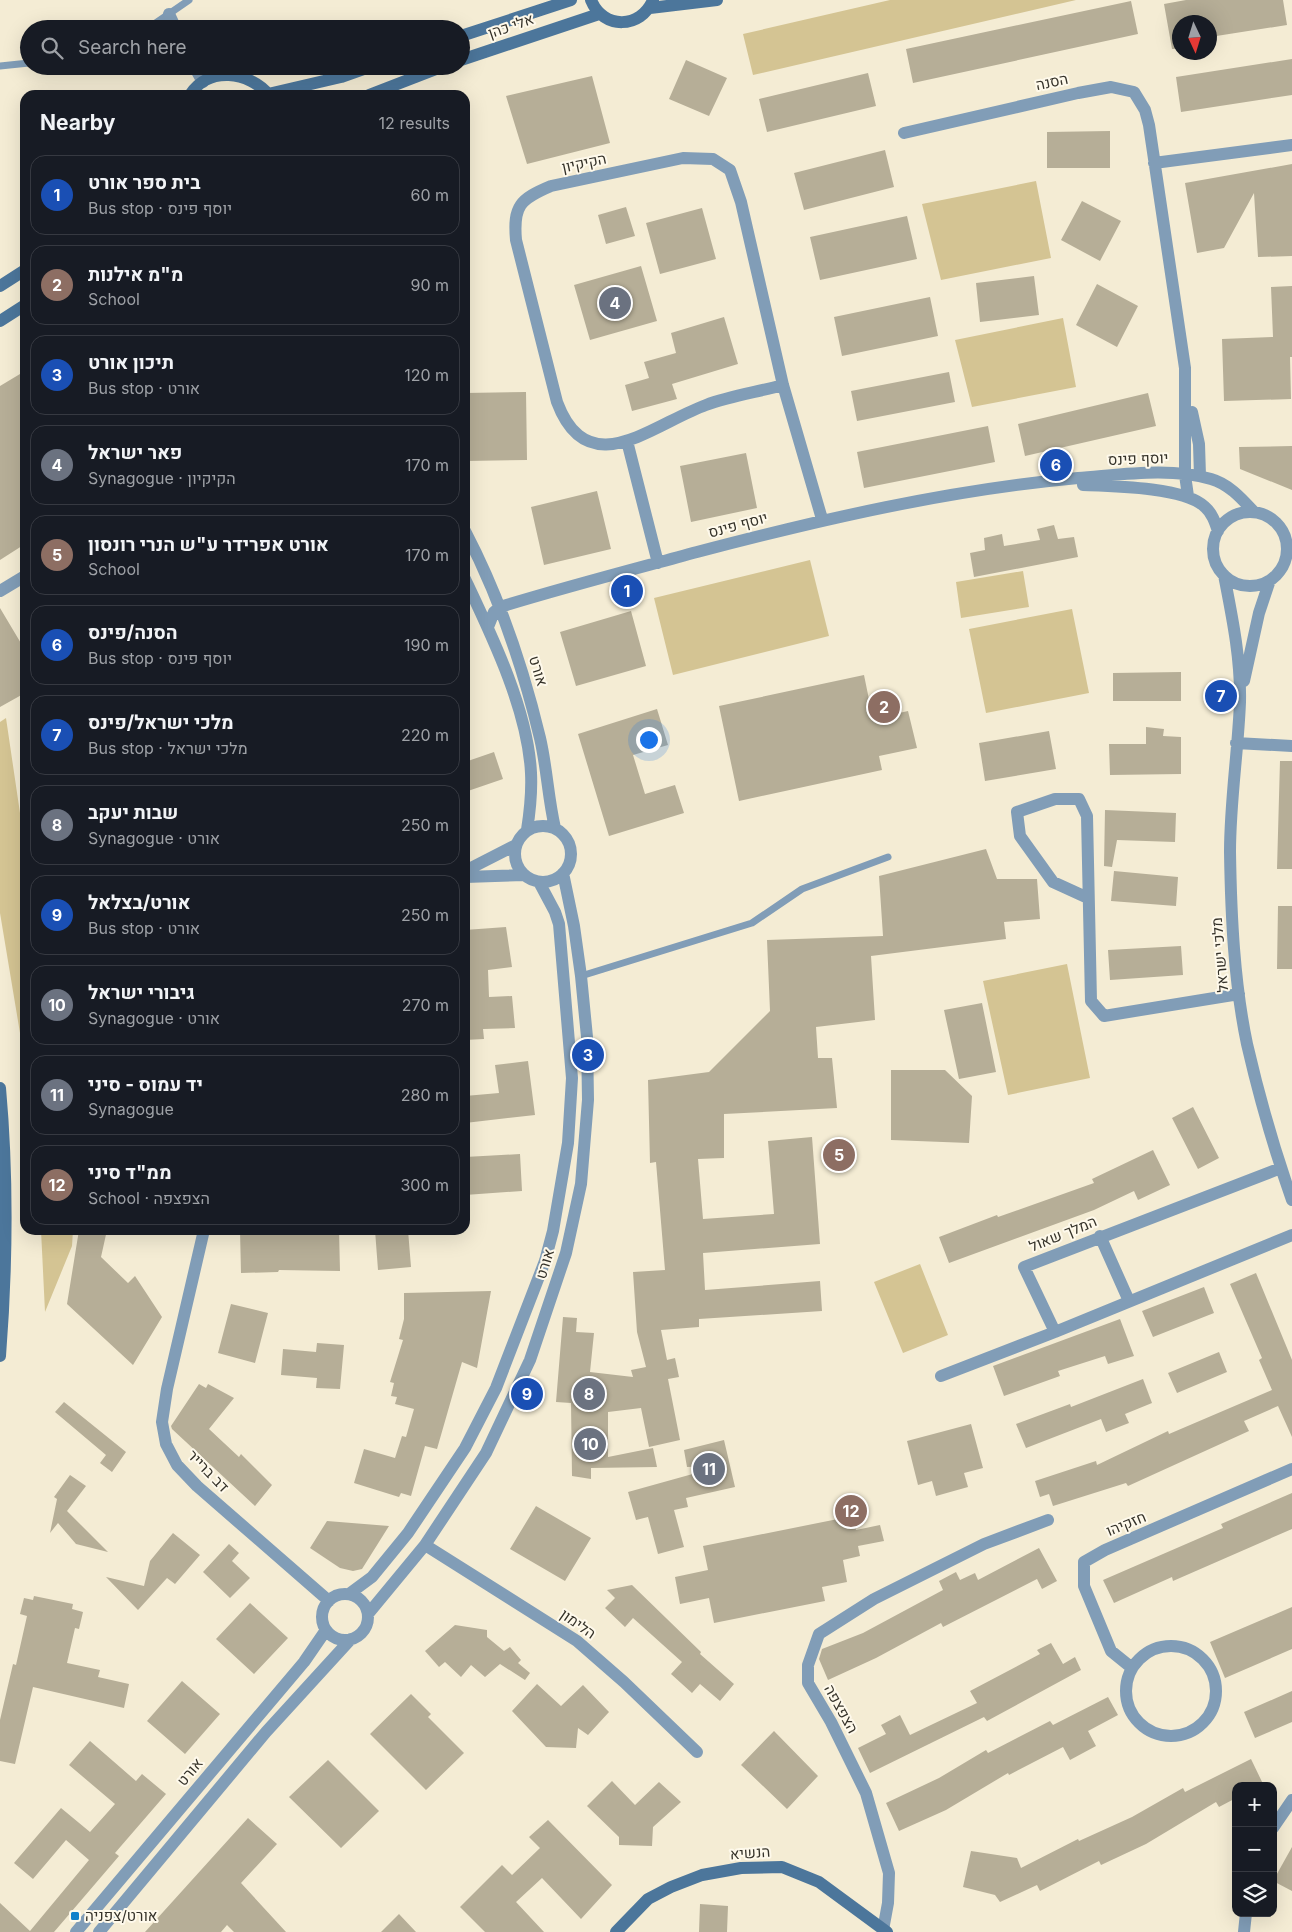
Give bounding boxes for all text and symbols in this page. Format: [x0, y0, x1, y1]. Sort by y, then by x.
street label: אלי כהן [485, 9, 536, 42]
north arrow [1172, 15, 1217, 60]
search box [20, 20, 470, 75]
icon: search [38, 34, 66, 62]
text: Search here [78, 36, 187, 59]
street label: הסנה [1034, 69, 1070, 94]
text: Nearby [40, 110, 115, 135]
text: 12 results [379, 113, 450, 133]
street label: הקיקיון [560, 149, 608, 177]
text: בית ספר אורט [88, 171, 201, 194]
text: 1 [54, 185, 60, 205]
text: 60 m [410, 185, 449, 205]
text: Bus stop · יוסף פינס [88, 198, 232, 218]
text: מ"מ אילנות [88, 263, 183, 286]
text: 2 [52, 275, 62, 295]
text: 90 m [410, 275, 449, 295]
pin: 4 [599, 284, 631, 322]
text: School [88, 289, 140, 309]
text: תיכון אורט [88, 351, 174, 374]
text: 3 [52, 365, 62, 385]
text: 120 m [404, 365, 449, 385]
text: Bus stop · אורט [88, 378, 200, 398]
text: פאר ישראל [88, 441, 182, 464]
pin: 6 [1040, 446, 1072, 484]
street label: יוסף פינס [1107, 448, 1169, 469]
text: 4 [52, 455, 62, 475]
text: 170 m [405, 455, 449, 475]
text: Synagogue · הקיקיון [88, 468, 236, 488]
street label: יוסף פינס [706, 508, 770, 542]
text: אורט אפרידר ע"ש הנרי רונסון [88, 533, 329, 556]
text: 5 [52, 545, 62, 565]
text: 170 m [405, 545, 449, 565]
text: School [88, 559, 140, 579]
pin: 1 [611, 572, 643, 610]
text: הסנה/פינס [88, 621, 178, 644]
text: 6 [52, 635, 62, 655]
text: 190 m [404, 635, 449, 655]
text: Bus stop · יוסף פינס [88, 648, 232, 668]
street label: אורט [525, 653, 552, 688]
pin: 7 [1205, 677, 1237, 715]
pin: 2 [868, 688, 900, 726]
text: מלכי ישראל/פינס [88, 711, 234, 734]
text: 7 [52, 725, 62, 745]
text: 220 m [401, 725, 449, 745]
your location [636, 727, 662, 753]
text: Bus stop · מלכי ישראל [88, 738, 248, 758]
text: שבות יעקב [88, 801, 178, 824]
text: 8 [52, 815, 62, 835]
text: 250 m [401, 815, 449, 835]
text: Synagogue · אורט [88, 828, 220, 848]
text: אורט/בצלאל [88, 891, 190, 914]
text: 9 [52, 905, 62, 925]
text: 250 m [401, 905, 449, 925]
street label: מלכי ישראל [1207, 917, 1232, 993]
text: Bus stop · אורט [88, 918, 200, 938]
text: גיבורי ישראל [88, 981, 195, 1004]
text: 10 [48, 995, 66, 1015]
text: 270 m [402, 995, 449, 1015]
text: Synagogue · אורט [88, 1008, 220, 1028]
pin: 3 [572, 1036, 604, 1074]
text: יד עמוס - סיני [88, 1073, 203, 1096]
text: 11 [50, 1085, 64, 1105]
text: 280 m [401, 1085, 449, 1105]
text: Synagogue [88, 1099, 174, 1119]
pin: 5 [823, 1136, 855, 1174]
text: ממ"ד סיני [88, 1161, 172, 1184]
text: 12 [49, 1175, 65, 1195]
text: 300 m [400, 1175, 449, 1195]
text: School · הצפצפה [88, 1188, 210, 1208]
street label: המלך שאול [1026, 1211, 1099, 1256]
street label: אורט [531, 1246, 558, 1281]
pin: 9 [511, 1375, 543, 1413]
pin: 8 [573, 1375, 605, 1413]
pin: 10 [574, 1425, 606, 1463]
street label: דב ברייר [184, 1445, 233, 1496]
pin: 11 [693, 1450, 725, 1488]
pin: 12 [835, 1492, 867, 1530]
street label: חזקיהו [1103, 1507, 1149, 1540]
street label: הלימון [557, 1605, 600, 1643]
street label: הצפצפה [820, 1681, 863, 1736]
street label: אורט [172, 1754, 207, 1790]
map controls [1232, 1782, 1277, 1917]
button: + [1232, 1782, 1277, 1827]
button: − [1232, 1827, 1277, 1872]
street label: הנשיא [729, 1842, 771, 1863]
button: layers [1232, 1872, 1277, 1917]
place label: אורט/צפניה [85, 1906, 157, 1925]
marker: אורט/צפניה [69, 1910, 81, 1922]

